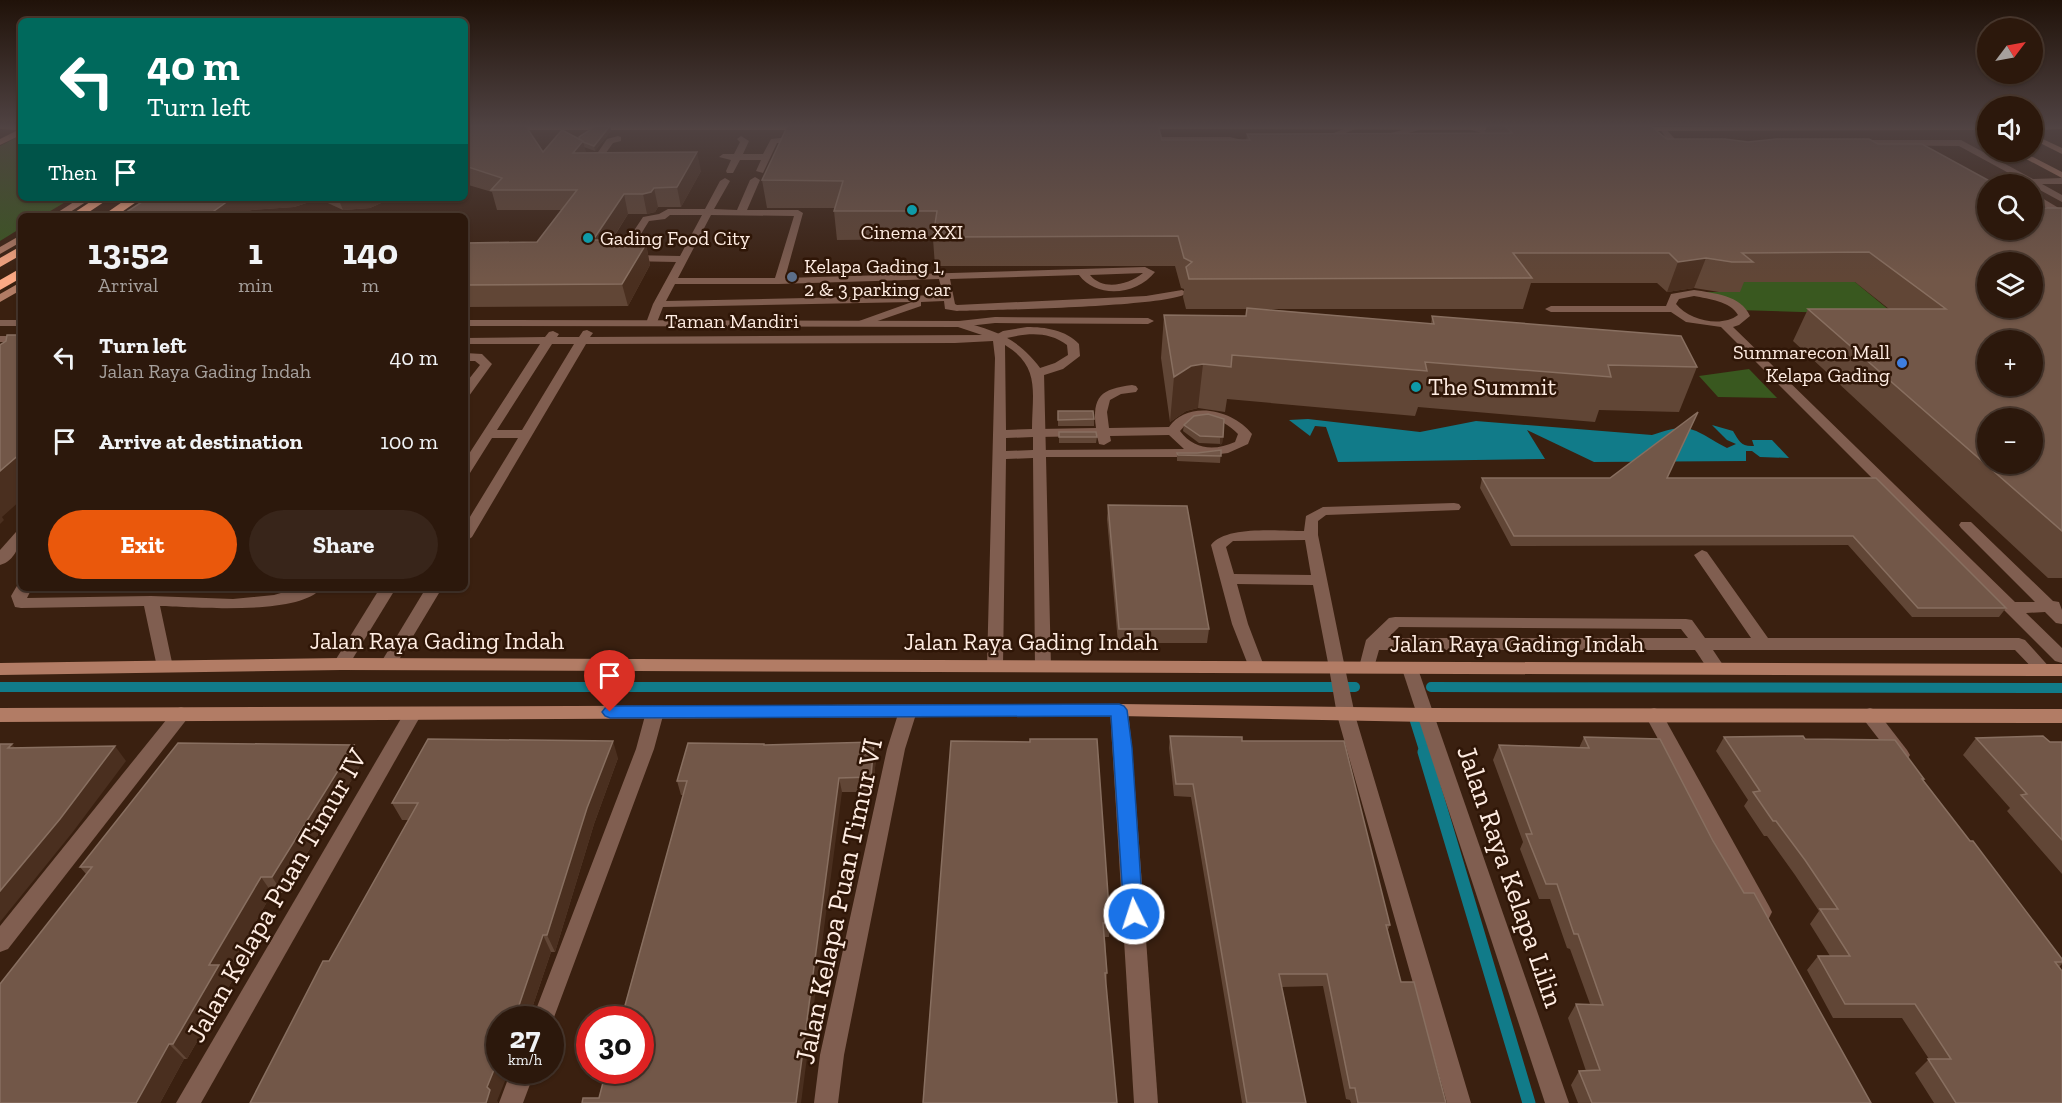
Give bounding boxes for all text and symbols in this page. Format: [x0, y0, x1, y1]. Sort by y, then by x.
north arrow [1977, 18, 2043, 84]
map controls [1977, 18, 2043, 474]
text: 40 m [147, 40, 240, 91]
icon: left [48, 42, 126, 120]
text: Turn left [147, 91, 250, 123]
button: sound [1977, 96, 2043, 162]
icon: arrive [109, 156, 142, 189]
text: Then [48, 159, 97, 186]
button: search [1977, 174, 2043, 240]
marker: Cinema XXI [905, 203, 919, 217]
place label: Cinema XXI [861, 220, 963, 244]
place label: Gading Food City [600, 226, 751, 250]
text: 13:52 [88, 230, 169, 273]
text: 1 [248, 230, 263, 273]
text: 140 [342, 230, 398, 273]
marker: Gading Food City [581, 231, 595, 245]
button: layers [1977, 252, 2043, 318]
place label: Kelapa Gading 1, 2 & 3 parking car [804, 254, 952, 301]
marker: Kelapa Gading 1, 2 & 3 parking car [785, 270, 799, 284]
text: Arrival [98, 273, 158, 297]
text: min [238, 273, 273, 297]
text: m [362, 273, 379, 297]
street label: Taman Mandiri [665, 309, 799, 333]
button: + [1977, 330, 2043, 396]
text: Turn left [99, 332, 186, 359]
place label: Summarecon Mall Kelapa Gading [1733, 340, 1890, 387]
icon: left [48, 341, 81, 374]
text: 40 m [389, 344, 438, 371]
marker: Summarecon Mall Kelapa Gading [1895, 356, 1909, 370]
text: Jalan Raya Gading Indah [99, 359, 311, 383]
place label: The Summit [1428, 372, 1556, 401]
marker: The Summit [1409, 380, 1423, 394]
button: − [1977, 408, 2043, 474]
icon: arrive [48, 425, 81, 458]
text: Arrive at destination [99, 428, 302, 455]
text: 100 m [380, 428, 438, 455]
button: Exit [48, 510, 237, 579]
button: Share [249, 510, 438, 579]
street label: Jalan Raya Gading Indah [310, 626, 565, 655]
street label: Jalan Raya Gading Indah [904, 627, 1159, 656]
street label: Jalan Raya Gading Indah [1390, 629, 1645, 658]
pin [584, 650, 635, 712]
icon: arrive [593, 659, 626, 692]
street label: Jalan Kelapa Puan Timur VI [788, 735, 889, 1067]
street label: Jalan Raya Kelapa Lilin [1450, 741, 1571, 1011]
street label: Jalan Kelapa Puan Timur IV [179, 742, 374, 1048]
position arrow [1102, 882, 1166, 946]
speed limit sign: 30 [576, 1006, 654, 1084]
text: 27 [510, 1020, 540, 1056]
text: km/h [508, 1051, 542, 1069]

